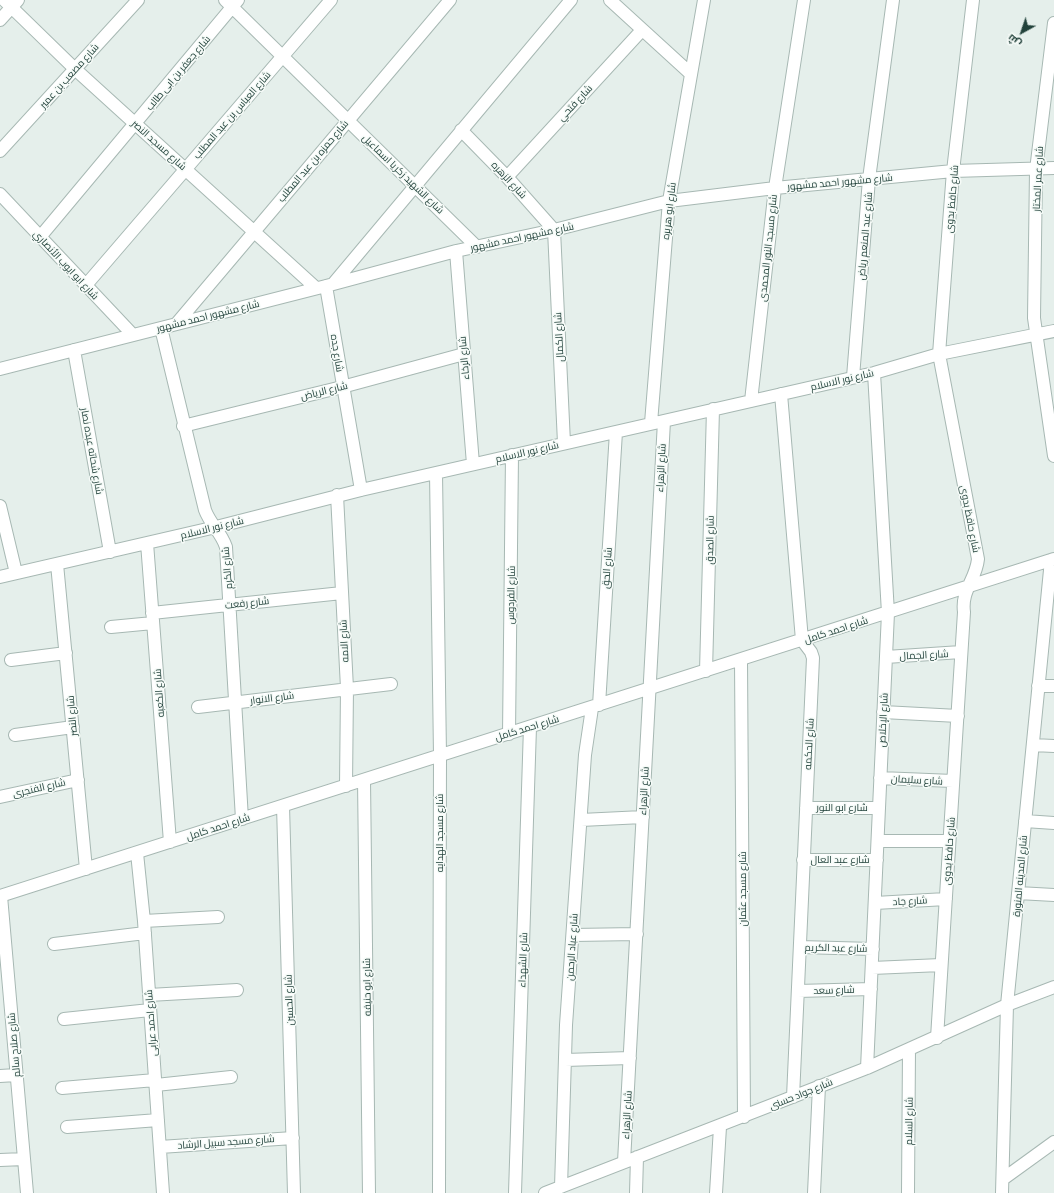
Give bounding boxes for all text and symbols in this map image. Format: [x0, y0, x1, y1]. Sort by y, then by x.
north arrow [1002, 12, 1042, 52]
text: ش [1004, 32, 1024, 51]
street label: شارع جعفر بن ابى طالب [143, 33, 213, 113]
street label: شارع مصعب بن عمير [37, 41, 101, 111]
street label: شارع العباس بن عبد المطلب [191, 69, 273, 161]
street label: شارع فتحي [555, 82, 595, 124]
street label: شارع مسجد النصر [129, 117, 189, 173]
street label: شارع حمزه بن عبد المطلب [275, 118, 351, 204]
street label: شارع الشهيد زكريا اسماعيل [360, 132, 446, 216]
street label: شارع عمر المختار [1030, 146, 1046, 212]
street label: شارع الزهره [489, 159, 529, 201]
street label: شارع حافظ بدوى [943, 164, 961, 234]
street label: شارع مشهور احمد مشهور [787, 171, 893, 193]
street label: شارع ابو هريره [660, 182, 678, 240]
street label: شارع عبد المنعم رياض [855, 191, 875, 281]
street label: شارع مسجد النور المحمدى [756, 194, 780, 302]
street label: شارع مشهور احمد مشهور [469, 220, 575, 254]
street label: شارع ابو ايوب الأنصاري [31, 228, 101, 302]
street label: شارع مشهور احمد مشهور [155, 297, 261, 335]
street label: شارع الكمال [552, 312, 566, 362]
street label: شارع جده [328, 333, 346, 373]
street label: شارع الرخاء [456, 336, 472, 380]
street label: شارع نور الاسلام [809, 367, 875, 393]
street label: شارع الرياض [299, 379, 349, 403]
street label: شارع شحاته عبده نصار [78, 407, 106, 495]
street label: شارع نور الاسلام [494, 439, 560, 465]
street label: شارع الزهراء [654, 443, 668, 493]
street label: شارع حافظ بدوى [958, 484, 982, 554]
street label: شارع نور الاسلام [179, 514, 245, 542]
street label: شارع الصدق [704, 515, 716, 565]
street label: شارع الكرم [219, 546, 235, 590]
street label: شارع الحق [600, 547, 614, 589]
street label: شارع الفردوس [504, 566, 518, 624]
street label: شارع رفعت [224, 595, 270, 611]
street label: شارع احمد كامل [803, 614, 869, 646]
street label: شارع الامه [337, 619, 351, 663]
street label: شارع الجمال [899, 648, 949, 662]
street label: شارع الكعبه [151, 668, 167, 718]
street label: شارع الانوار [249, 689, 295, 707]
street label: شارع الإخلاص [876, 692, 890, 748]
street label: شارع النصر [64, 695, 80, 737]
street label: شارع احمد كامل [494, 713, 560, 743]
street label: شارع الحكمه [802, 718, 816, 770]
street label: شارع الزهراء [637, 766, 651, 816]
street label: شارع سليمان [891, 773, 943, 787]
street label: شارع الفنجرى [11, 776, 67, 800]
street label: شارع مسجد الهدايه [434, 794, 446, 872]
street label: شارع ابو النور [816, 802, 868, 814]
street label: شارع احمد كامل [185, 811, 251, 843]
street label: شارع حافظ بدوى [941, 816, 957, 886]
street label: شارع المدينه المنورة [1010, 835, 1030, 917]
street label: شارع مسجد عثمان [737, 852, 749, 926]
street label: شارع عبد العال [811, 854, 869, 866]
street label: شارع جاد [892, 894, 928, 908]
street label: شارع عباد الرحمن [564, 913, 580, 981]
street label: شارع الشهداء [516, 932, 530, 988]
street label: شارع عبد الكريم [805, 941, 867, 955]
street label: شارع ابو حنيفه [360, 958, 374, 1016]
street label: شارع الحسين [282, 974, 296, 1026]
street label: شارع سعد [813, 983, 855, 997]
street label: شارع احمد عرابى [143, 989, 159, 1057]
street label: شارع صلاح سالم [5, 1012, 23, 1078]
street label: شارع جواد حسنى [767, 1076, 835, 1112]
street label: شارع الزهراء [620, 1090, 634, 1140]
street label: شارع السلام [903, 1097, 915, 1145]
street label: شارع مسجد سبيل الرشاد [177, 1133, 275, 1151]

